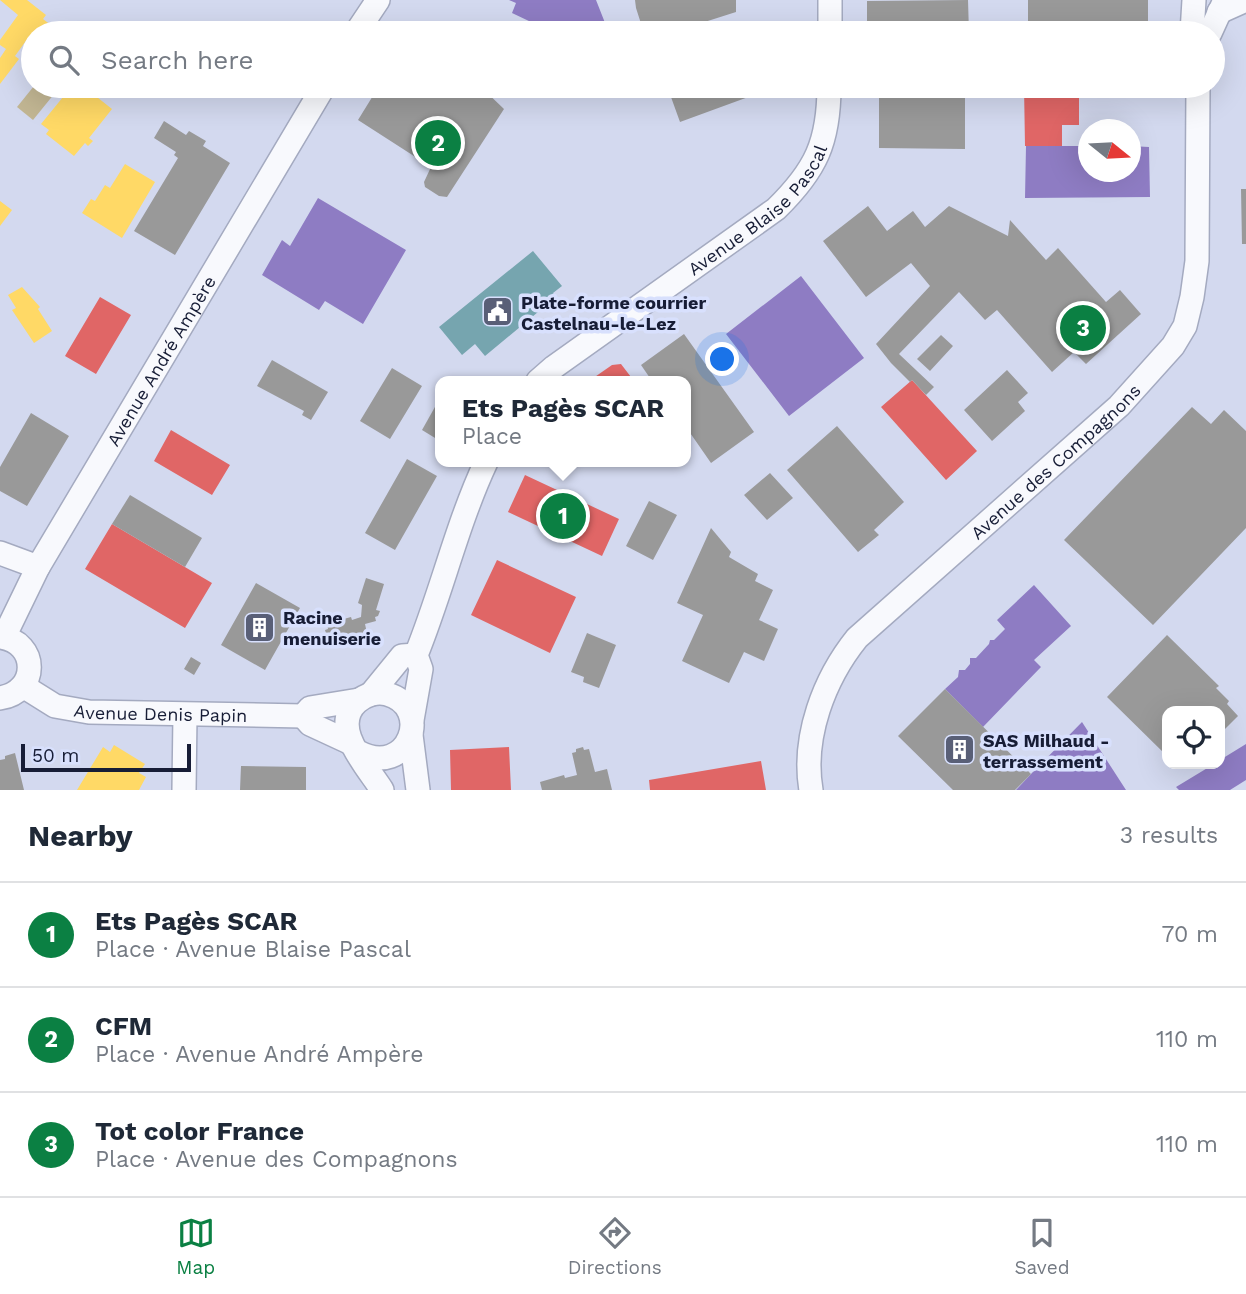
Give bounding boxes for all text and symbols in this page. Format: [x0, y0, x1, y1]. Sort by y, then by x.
search box [21, 21, 1225, 98]
icon: search [45, 41, 83, 79]
text: Search here [101, 45, 253, 75]
pin: 2 [415, 117, 461, 169]
north arrow [1078, 119, 1141, 182]
street label: Avenue Blaise Pascal [683, 141, 831, 279]
street label: Avenue André Ampère [102, 272, 219, 450]
place label: Plate-forme courrier Castelnau-le-Lez [521, 292, 706, 334]
public building icon: Plate-forme courrier Castelnau-le-Lez [481, 295, 515, 329]
pin: 3 [1060, 302, 1106, 354]
your location [705, 342, 739, 376]
popup [435, 376, 691, 467]
street label: Avenue des Compagnons [966, 379, 1144, 543]
text: Ets Pagès SCAR [462, 393, 664, 423]
text: Place [462, 423, 522, 450]
pin: 1 [540, 490, 586, 542]
place label: Racine menuiserie [283, 607, 381, 649]
building icon: Racine menuiserie [243, 610, 277, 644]
street label: Avenue Denis Papin [73, 699, 248, 725]
map controls [1162, 706, 1225, 769]
button: locate [1162, 706, 1225, 769]
place label: SAS Milhaud - terrassement [983, 730, 1110, 772]
building icon: SAS Milhaud - terrassement [943, 733, 977, 767]
scale bar [21, 741, 191, 773]
text: 50 m [32, 744, 79, 767]
text: Nearby [28, 818, 133, 853]
text: 3 results [1120, 822, 1218, 849]
text: Ets Pagès SCAR [95, 906, 297, 936]
text: 1 [46, 921, 56, 948]
text: 70 m [1161, 921, 1218, 948]
text: Place · Avenue Blaise Pascal [95, 936, 411, 963]
text: CFM [95, 1011, 152, 1041]
text: 2 [44, 1026, 58, 1053]
text: 110 m [1156, 1026, 1218, 1053]
text: Place · Avenue André Ampère [95, 1041, 424, 1068]
text: Tot color France [95, 1116, 304, 1146]
text: 3 [44, 1131, 58, 1158]
text: 110 m [1156, 1131, 1218, 1158]
text: Place · Avenue des Compagnons [95, 1146, 458, 1173]
tab: Map [176, 1214, 215, 1279]
tab: Directions [568, 1214, 662, 1279]
tab: Saved [1014, 1214, 1070, 1279]

